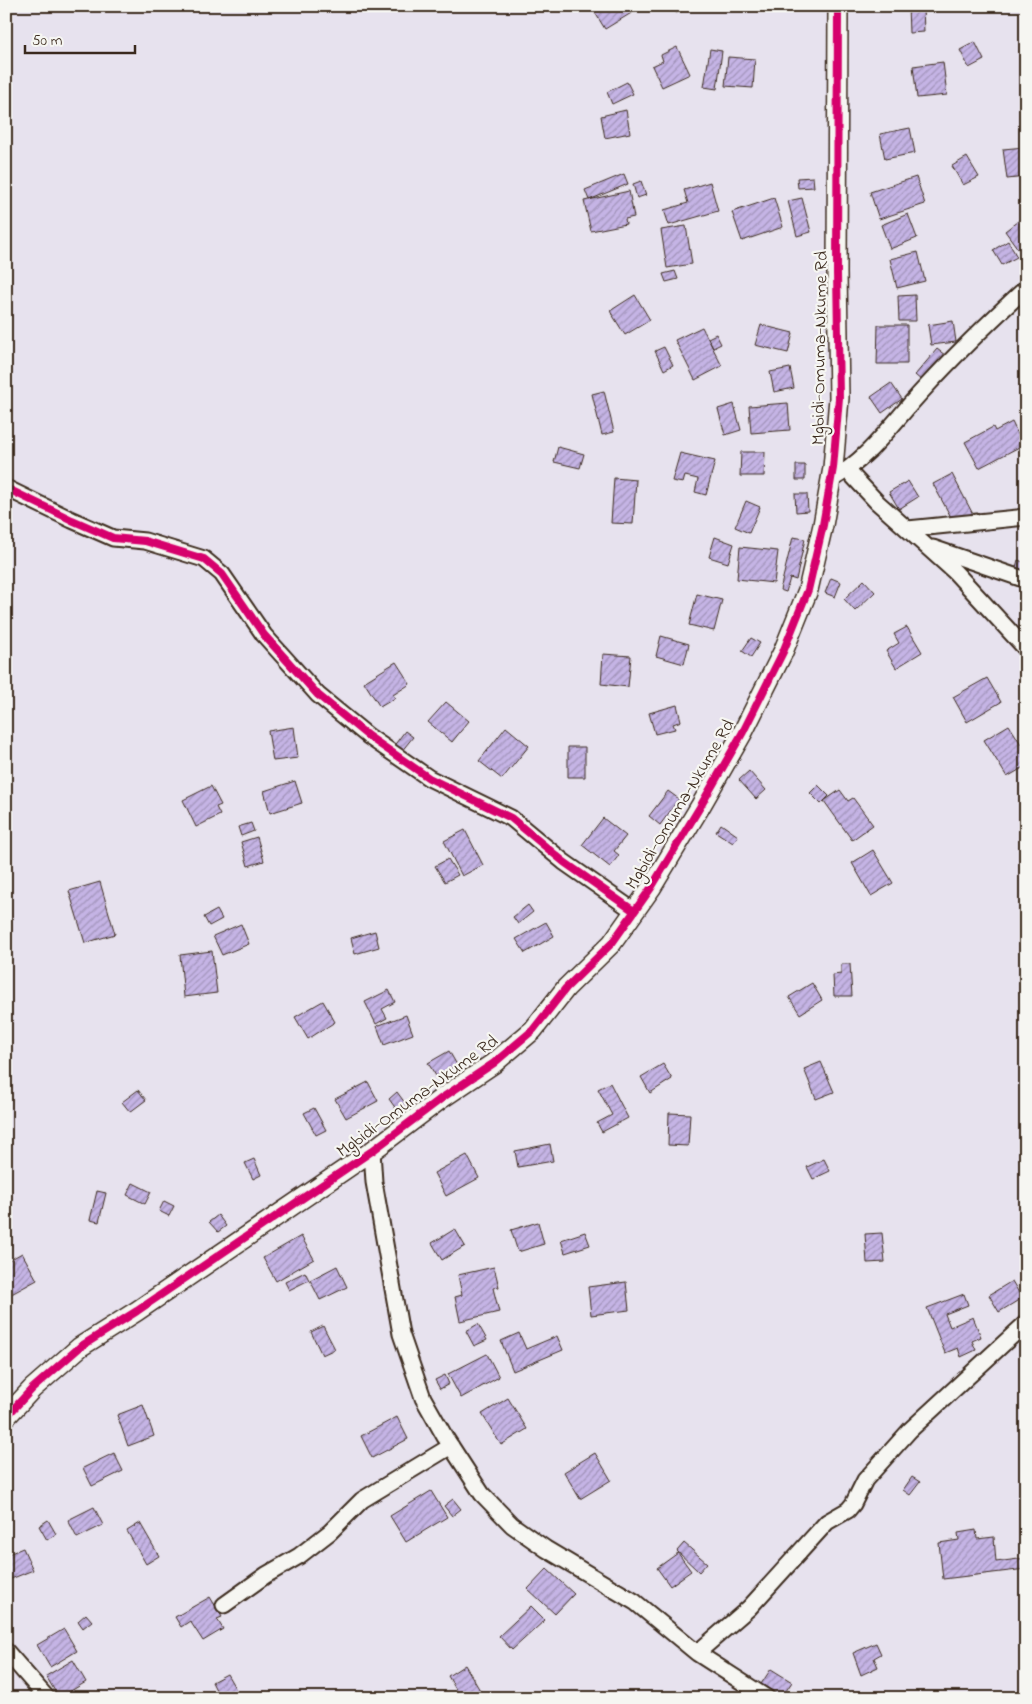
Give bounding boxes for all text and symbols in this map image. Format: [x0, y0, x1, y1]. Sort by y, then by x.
scale bar [25, 22, 135, 54]
text: 50 m [32, 30, 63, 52]
street label: Mgbidi-Omuma-Nkume Rd [806, 251, 837, 445]
street label: Mgbidi-Omuma-Nkume Rd [620, 715, 743, 896]
street label: Mgbidi-Omuma-Nkume Rd [332, 1029, 505, 1165]

